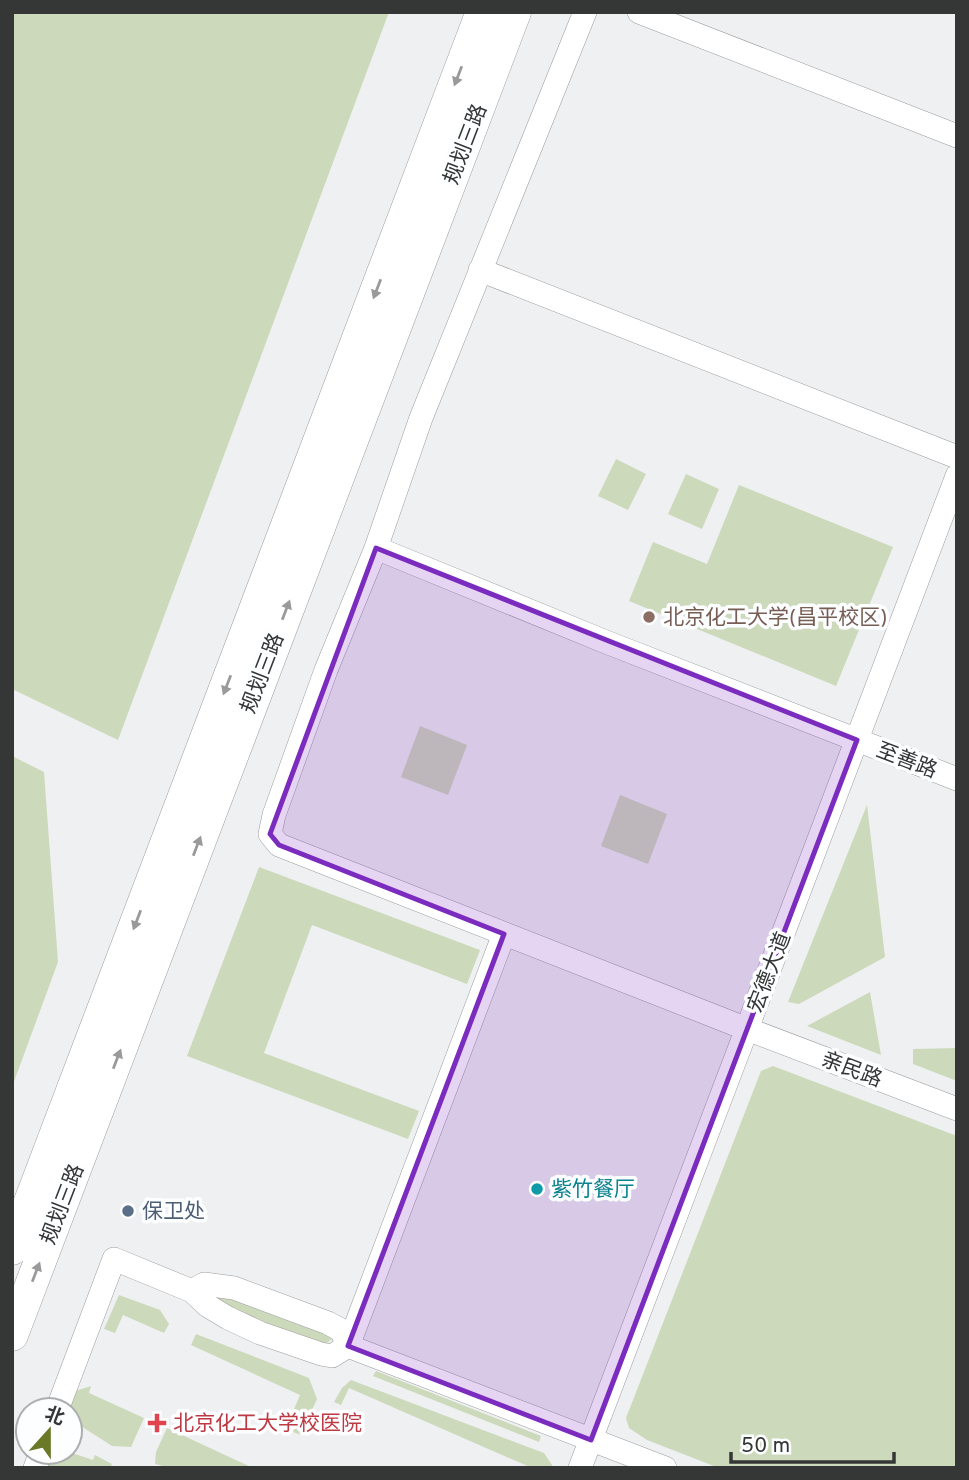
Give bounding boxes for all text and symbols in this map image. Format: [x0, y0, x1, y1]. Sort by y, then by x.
one-way arrow [452, 66, 463, 87]
street label: 规划三路 [439, 100, 494, 189]
one-way arrow [372, 278, 383, 299]
one-way arrow [281, 600, 292, 621]
place label: 北京化工大学(昌平校区) [663, 605, 887, 632]
marker: 北京化工大学(昌平校区) [641, 609, 657, 625]
street label: 规划三路 [236, 629, 291, 718]
one-way arrow [221, 674, 232, 695]
street label: 至善路 [872, 738, 941, 785]
one-way arrow [192, 835, 203, 856]
one-way arrow [132, 910, 143, 931]
street label: 宏德大道 [743, 928, 798, 1017]
street label: 亲民路 [817, 1047, 886, 1094]
one-way arrow [111, 1048, 122, 1069]
street label: 规划三路 [36, 1160, 91, 1249]
place label: 紫竹餐厅 [551, 1177, 635, 1204]
marker: 紫竹餐厅 [529, 1181, 545, 1197]
place label: 保卫处 [142, 1199, 205, 1226]
marker: 保卫处 [120, 1203, 136, 1219]
one-way arrow [31, 1261, 42, 1282]
north arrow [14, 1396, 84, 1466]
text: 北 [41, 1402, 68, 1432]
place label: 北京化工大学校医院 [173, 1411, 362, 1438]
marker: 北京化工大学校医院 [147, 1413, 167, 1433]
scale bar [731, 1420, 894, 1464]
text: 50 m [741, 1433, 790, 1460]

